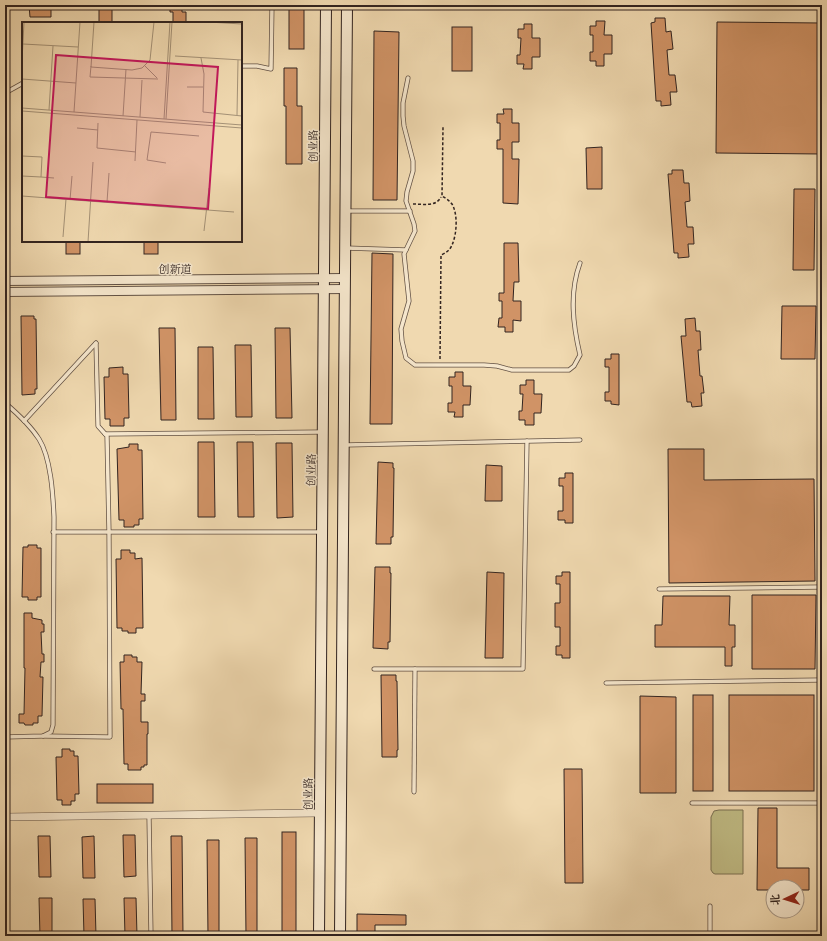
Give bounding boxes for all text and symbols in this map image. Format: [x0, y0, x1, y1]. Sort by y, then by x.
inset map [22, 22, 242, 242]
street label: 创业路 [306, 130, 320, 163]
street label: 创新道 [159, 262, 192, 276]
street label: 创业路 [304, 453, 318, 487]
street label: 创业路 [301, 778, 315, 811]
north arrow [765, 879, 805, 919]
text: 北 [768, 894, 782, 906]

